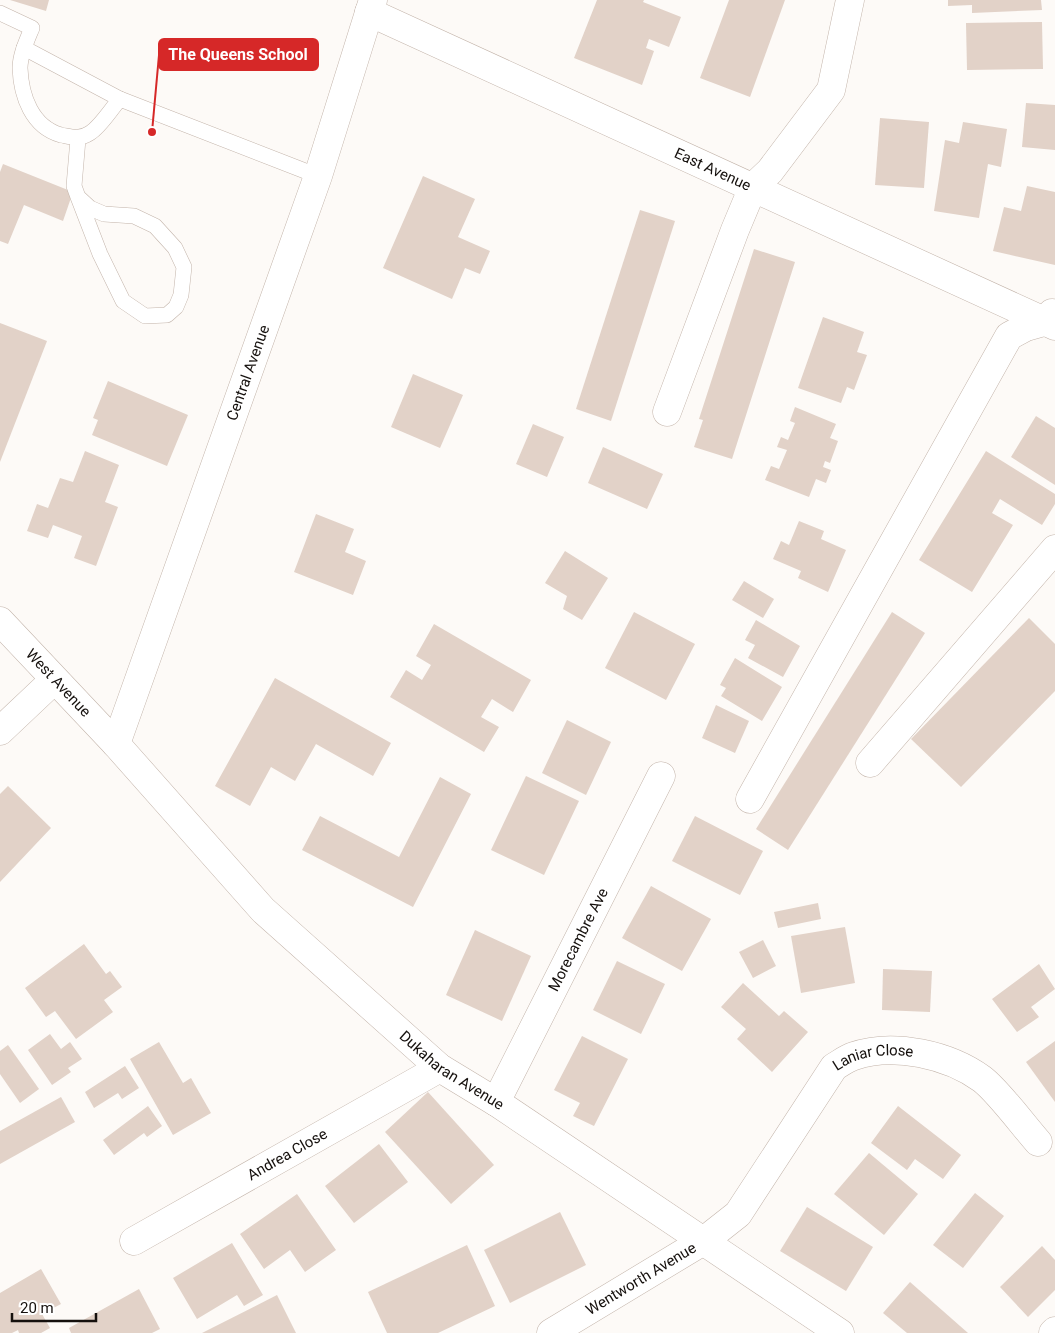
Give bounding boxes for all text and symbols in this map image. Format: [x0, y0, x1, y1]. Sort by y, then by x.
callout: The Queens School [159, 39, 318, 70]
text: The Queens School [168, 45, 308, 64]
street label: East Avenue [672, 144, 754, 195]
street label: Central Avenue [223, 322, 273, 423]
street label: West Avenue [22, 645, 95, 721]
street label: Morecambre Ave [545, 885, 612, 994]
street label: Dukaharan Avenue [396, 1027, 507, 1114]
street label: Laniar Close [829, 1041, 915, 1075]
street label: Andrea Close [244, 1125, 330, 1184]
street label: Wentworth Avenue [582, 1239, 699, 1319]
scale bar [12, 1290, 96, 1322]
text: 20 m [20, 1299, 54, 1317]

